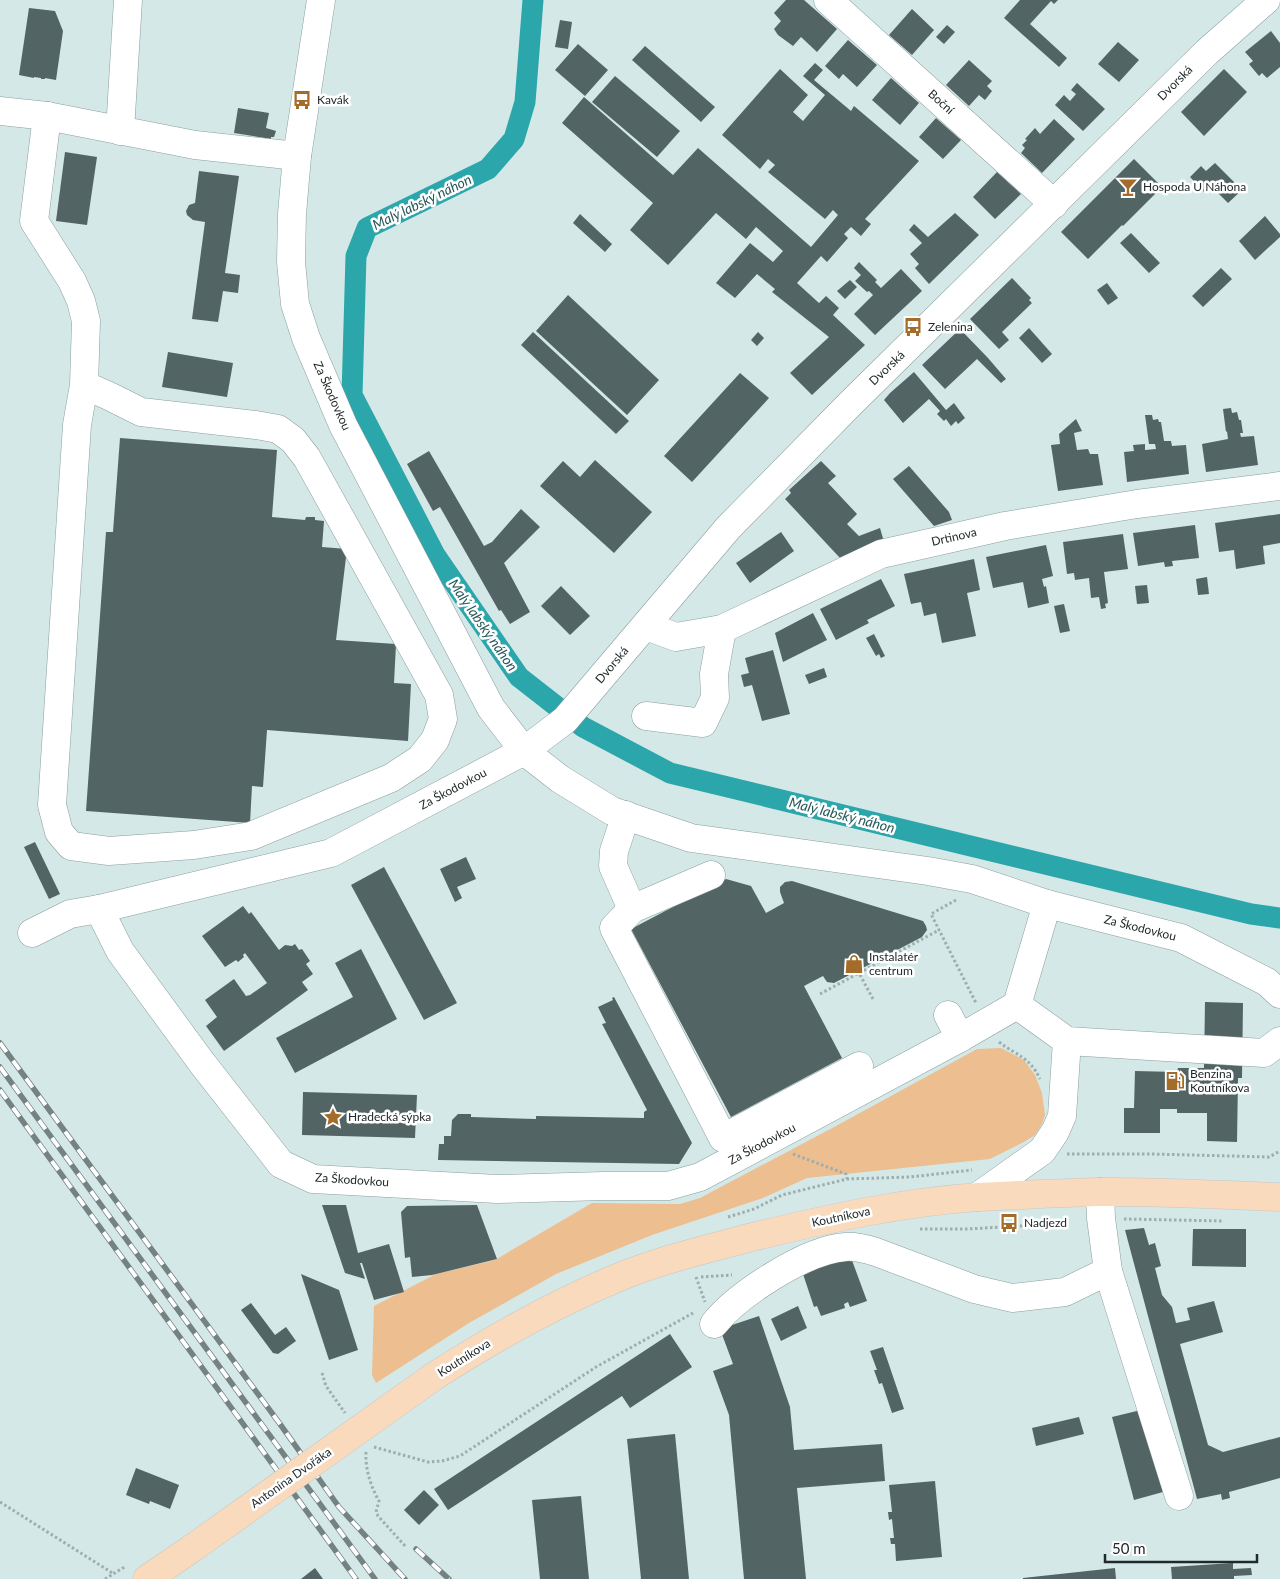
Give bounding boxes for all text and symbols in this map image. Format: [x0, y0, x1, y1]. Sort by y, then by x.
street label: Dvorská [1154, 62, 1195, 103]
street label: Boční [925, 86, 958, 118]
bus stop icon: Kavák [291, 89, 313, 111]
place label: Kavák [317, 92, 350, 107]
water label: Malý labský náhon [369, 170, 474, 233]
bar icon: Hospoda U Náhona [1117, 176, 1139, 198]
place label: Hospoda U Náhona [1143, 179, 1246, 194]
bus stop icon: Zelenina [902, 316, 924, 338]
place label: Zelenina [928, 319, 973, 334]
street label: Dvorská [866, 347, 908, 388]
street label: Za Škodovkou [311, 359, 354, 433]
street label: Drtinova [930, 524, 978, 549]
water label: Malý labský náhon [445, 576, 521, 674]
street label: Dvorská [592, 643, 631, 686]
street label: Za Škodovkou [417, 765, 489, 813]
water label: Malý labský náhon [788, 793, 897, 836]
street label: Za Škodovkou [1102, 911, 1178, 944]
place label: Instalatér centrum [869, 949, 919, 978]
shop icon: Instalatér centrum [843, 953, 865, 975]
place label: Benzina Koutníkova [1190, 1066, 1250, 1095]
fuel station icon: Benzina Koutníkova [1164, 1070, 1186, 1092]
place icon: Hradecká sýpka [322, 1106, 344, 1128]
place label: Hradecká sýpka [348, 1109, 431, 1124]
street label: Za Škodovkou [726, 1120, 798, 1168]
street label: Za Škodovkou [315, 1169, 389, 1190]
street label: Koutníkova [810, 1203, 872, 1230]
bus stop icon: Nadjezd [998, 1212, 1020, 1234]
place label: Nadjezd [1024, 1215, 1067, 1230]
street label: Koutníkova [435, 1335, 493, 1380]
street label: Antonína Dvořáka [247, 1444, 334, 1511]
scale bar [1105, 1532, 1258, 1564]
text: 50 m [1112, 1539, 1146, 1557]

